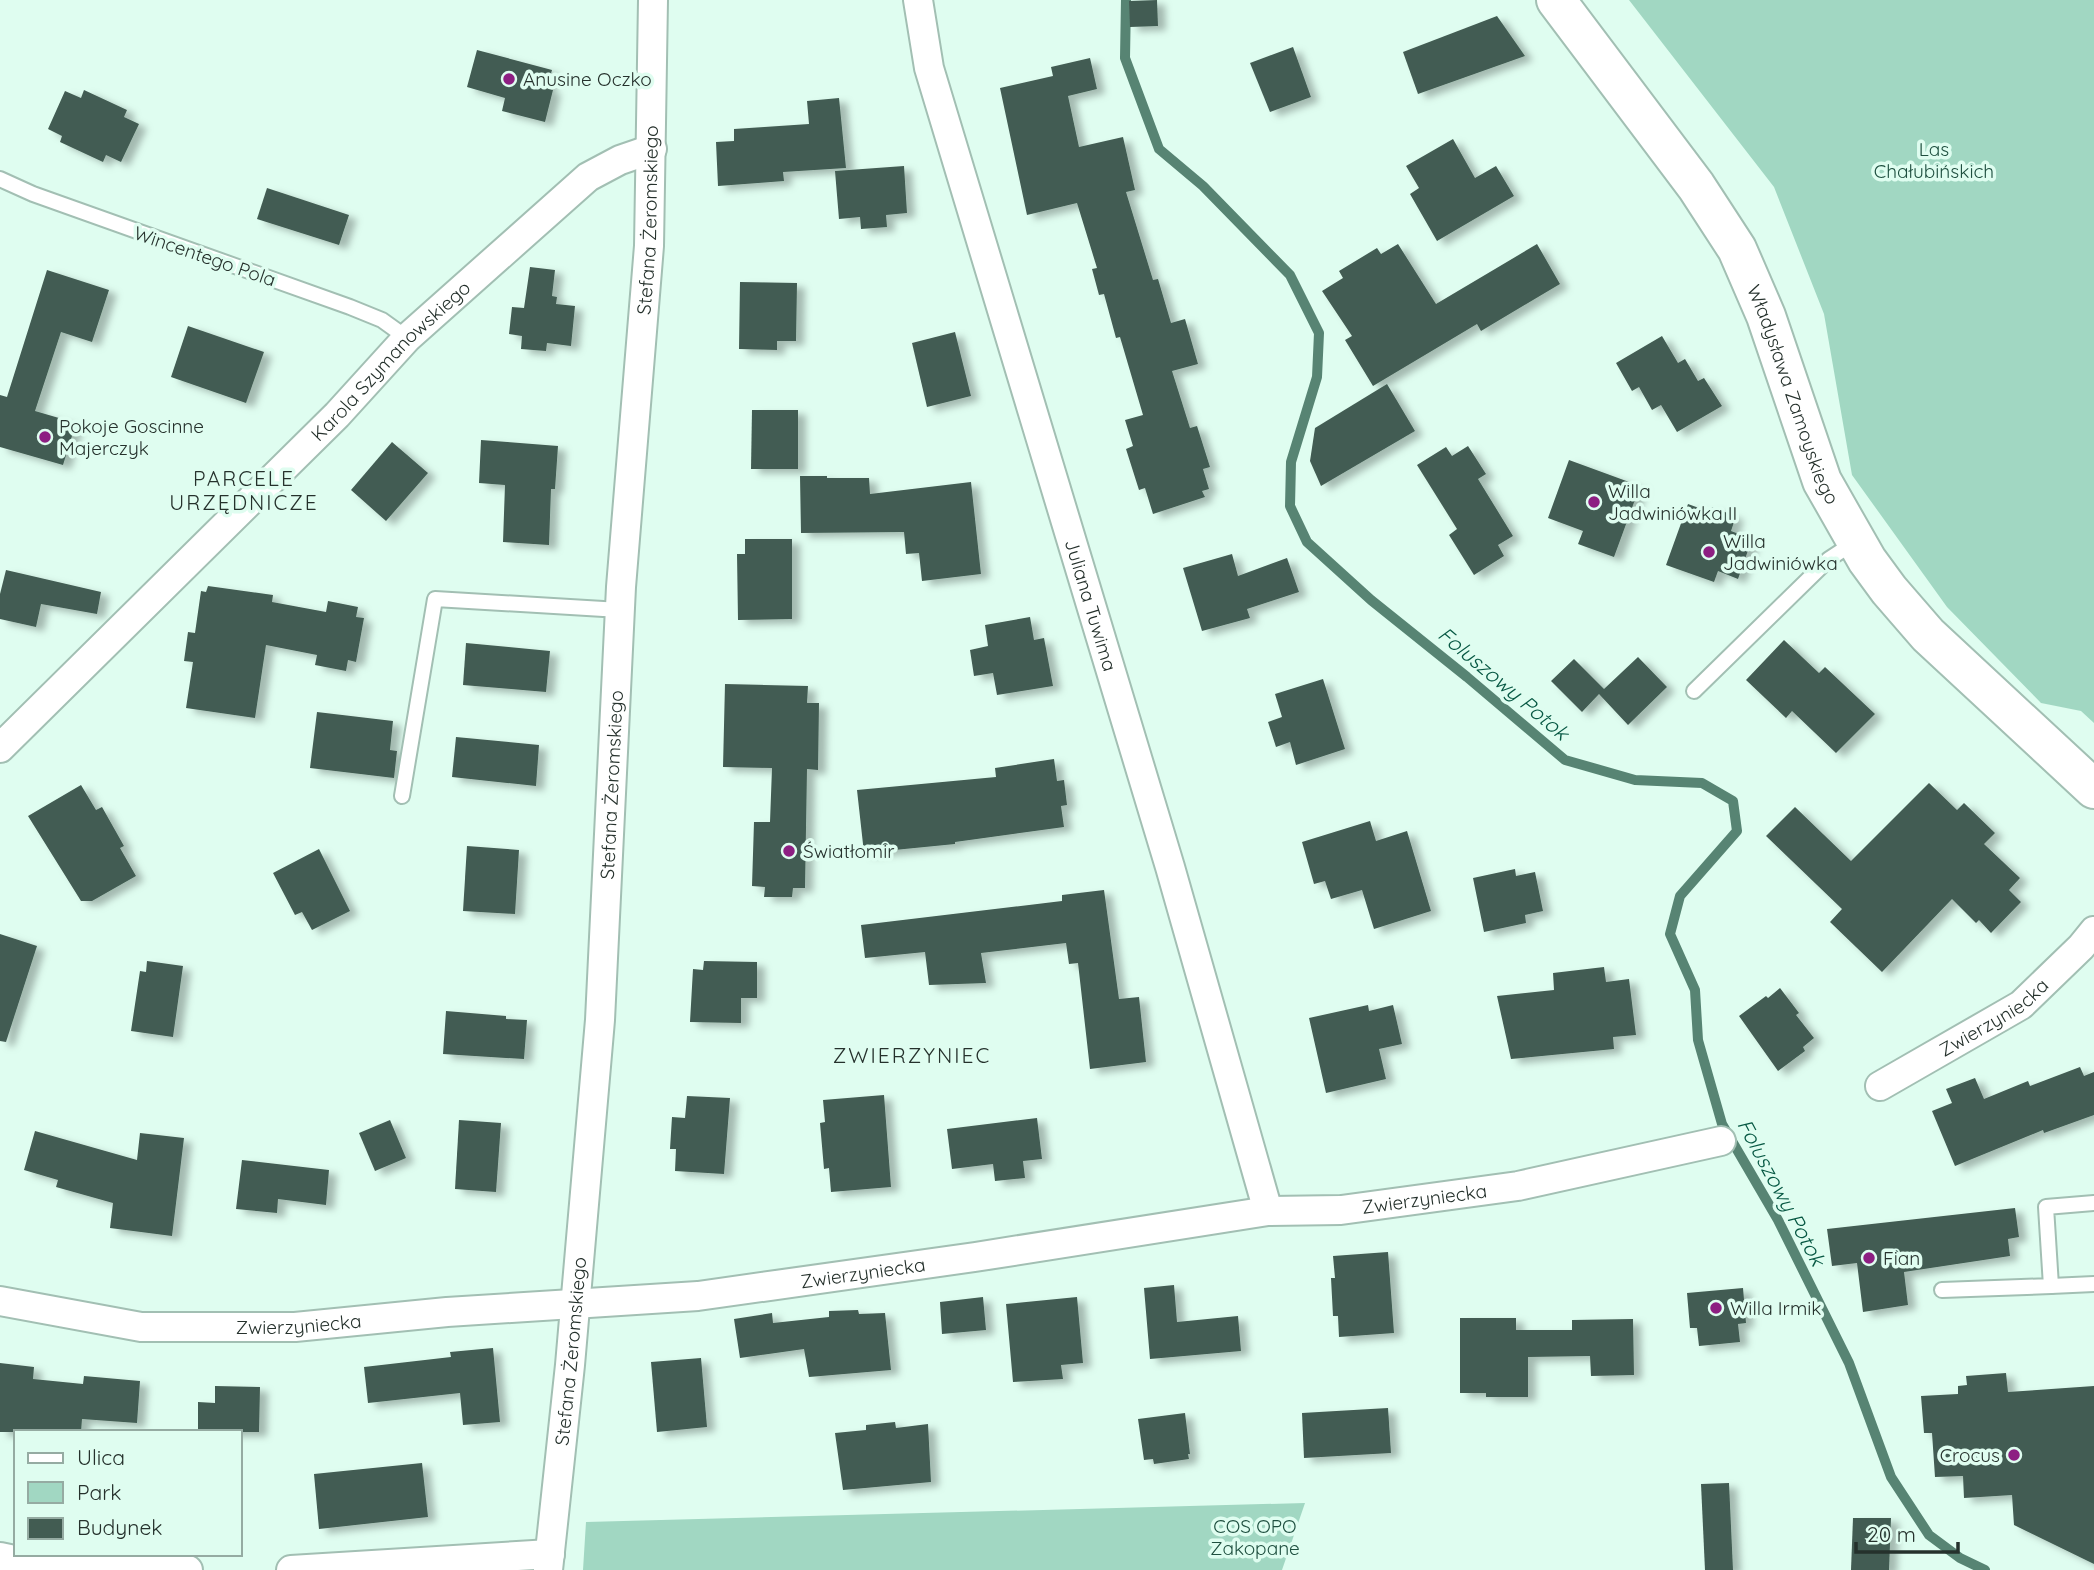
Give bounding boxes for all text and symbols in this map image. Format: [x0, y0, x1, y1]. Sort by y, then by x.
place label: Anusine Oczko [523, 67, 652, 91]
marker: Anusine Oczko [501, 71, 517, 87]
street label: Stefana Żeromskiego [631, 125, 663, 316]
park label: Las Chałubińskich [1874, 137, 1994, 183]
street label: Wincentego Pola [131, 220, 279, 292]
street label: Karola Szymanowskiego [306, 276, 475, 446]
street label: Władysława Zamoyskiego [1742, 281, 1845, 509]
place label: Pokoje Goscinne Majerczyk [59, 414, 204, 460]
marker: Pokoje Goscinne Majerczyk [37, 429, 53, 445]
district label: PARCELE URZĘDNICZE [169, 465, 319, 515]
place label: Willa Jadwiniówka II [1608, 479, 1737, 525]
marker: Willa Jadwiniówka II [1586, 494, 1602, 510]
place label: Willa Jadwiniówka [1723, 529, 1838, 575]
street label: Juliana Tuwima [1060, 536, 1122, 674]
marker: Willa Jadwiniówka [1701, 544, 1717, 560]
water label: Foluszowy Potok [1433, 621, 1576, 746]
street label: Stefana Żeromskiego [595, 690, 628, 880]
place label: Światłomir [803, 839, 895, 863]
marker: Światłomir [781, 843, 797, 859]
street label: Zwierzyniecka [1935, 973, 2053, 1062]
district label: ZWIERZYNIEC [833, 1042, 991, 1068]
water label: Foluszowy Potok [1732, 1114, 1832, 1271]
street label: Zwierzyniecka [1360, 1178, 1488, 1219]
place label: Fian [1883, 1246, 1920, 1270]
marker: Fian [1861, 1250, 1877, 1266]
street label: Zwierzyniecka [799, 1252, 927, 1293]
street label: Stefana Żeromskiego [549, 1256, 591, 1447]
place label: Willa Irmik [1730, 1296, 1822, 1320]
marker: Willa Irmik [1708, 1300, 1724, 1316]
street label: Zwierzyniecka [236, 1309, 362, 1339]
legend [14, 1430, 242, 1556]
place label: Crocus [1940, 1443, 2000, 1467]
text: Ulica [77, 1444, 125, 1470]
marker: Crocus [2006, 1447, 2022, 1463]
text: Park [77, 1479, 121, 1505]
scale bar [1856, 1510, 1958, 1554]
text: Budynek [77, 1514, 163, 1540]
park label: COS OPO Zakopane [1210, 1514, 1300, 1560]
text: 20 m [1867, 1521, 1916, 1547]

